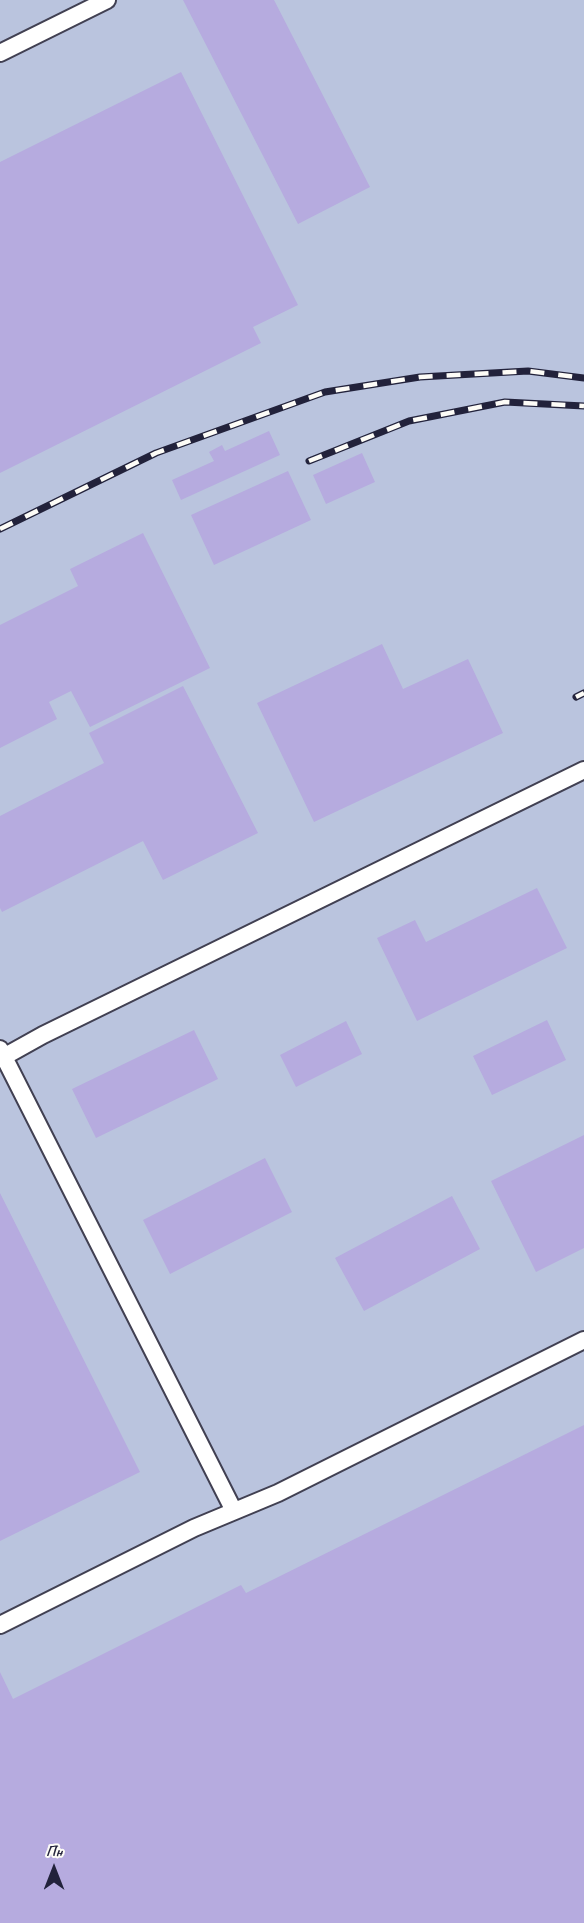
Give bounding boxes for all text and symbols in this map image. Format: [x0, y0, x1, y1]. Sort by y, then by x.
north arrow [24, 1839, 84, 1899]
text: Пн [46, 1841, 62, 1861]

